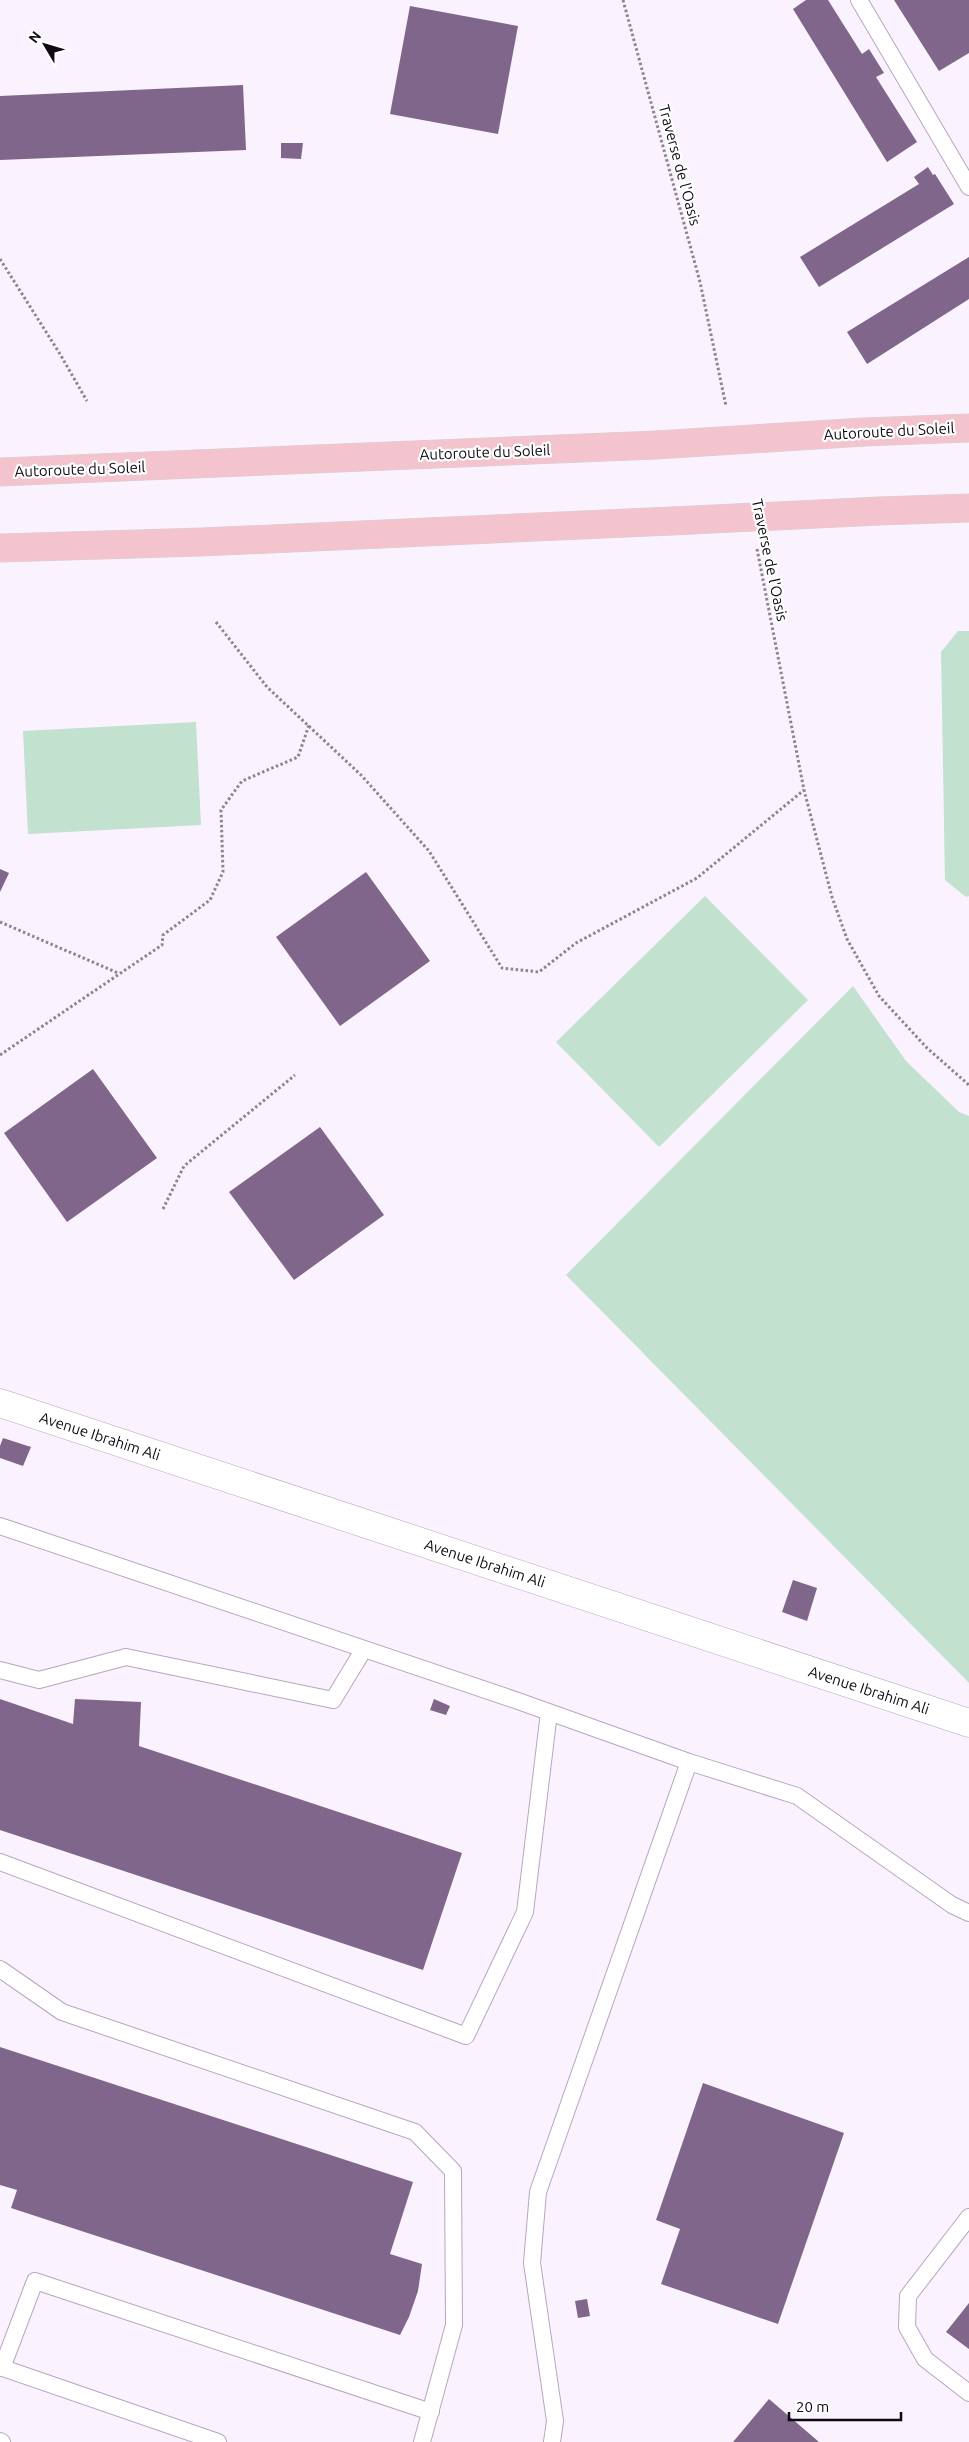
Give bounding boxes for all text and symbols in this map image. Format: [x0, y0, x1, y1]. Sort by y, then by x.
north arrow [20, 20, 70, 70]
text: N [25, 28, 44, 46]
street label: Traverse de l'Oasis [656, 103, 704, 227]
street label: Autoroute du Soleil [823, 419, 955, 443]
street label: Autoroute du Soleil [419, 441, 551, 463]
street label: Autoroute du Soleil [14, 458, 146, 480]
street label: Traverse de l'Oasis [749, 497, 791, 623]
street label: Avenue Ibrahim Ali [38, 1408, 162, 1464]
street label: Avenue Ibrahim Ali [423, 1535, 547, 1591]
street label: Avenue Ibrahim Ali [807, 1662, 931, 1718]
scale bar [789, 2390, 902, 2422]
text: 20 m [796, 2398, 829, 2415]

